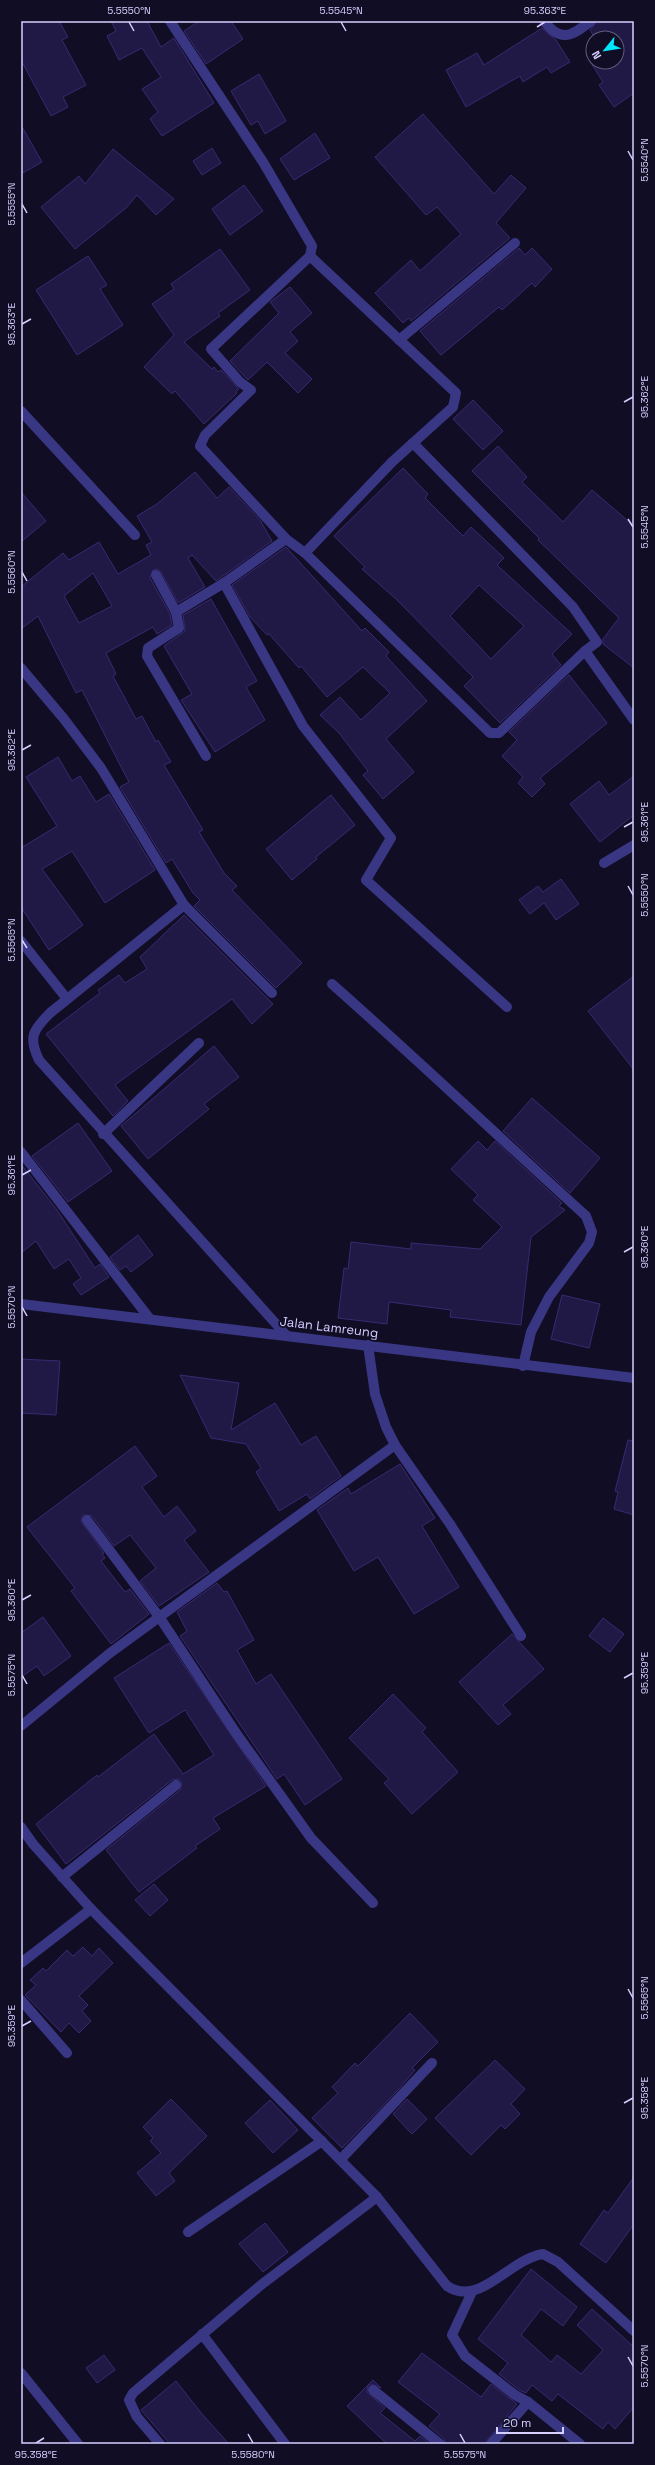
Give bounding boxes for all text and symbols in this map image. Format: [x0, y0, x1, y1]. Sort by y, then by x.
text: 5.5550°N [107, 4, 151, 17]
text: 5.5545°N [319, 4, 363, 17]
text: 95.363°E [524, 4, 567, 17]
north arrow [585, 30, 625, 70]
text: N [588, 48, 604, 62]
text: 5.5540°N [638, 138, 651, 182]
text: 5.5555°N [5, 183, 18, 225]
text: 95.363°E [5, 302, 18, 345]
text: 95.362°E [638, 376, 651, 418]
text: 5.5545°N [638, 505, 651, 549]
text: 5.5560°N [5, 550, 18, 594]
text: 95.362°E [5, 729, 18, 771]
text: 95.361°E [638, 801, 651, 842]
text: 5.5550°N [638, 873, 651, 917]
text: 5.5565°N [5, 918, 18, 962]
text: 95.361°E [5, 1154, 18, 1195]
text: 95.360°E [638, 1225, 651, 1268]
text: 5.5570°N [5, 1286, 18, 1328]
street label: Jalan Lamreung [279, 1313, 379, 1341]
text: 95.360°E [5, 1578, 18, 1621]
text: 95.359°E [638, 1652, 651, 1694]
text: 5.5575°N [5, 1654, 18, 1696]
text: 5.5565°N [638, 1976, 651, 2020]
text: 95.359°E [5, 2005, 18, 2047]
text: 95.358°E [638, 2076, 651, 2119]
text: 5.5570°N [638, 2345, 651, 2387]
scale bar [497, 2409, 563, 2435]
text: 20 m [503, 2415, 531, 2431]
text: 95.358°E [15, 2448, 58, 2461]
text: 5.5580°N [231, 2448, 275, 2461]
text: 5.5575°N [444, 2448, 486, 2461]

